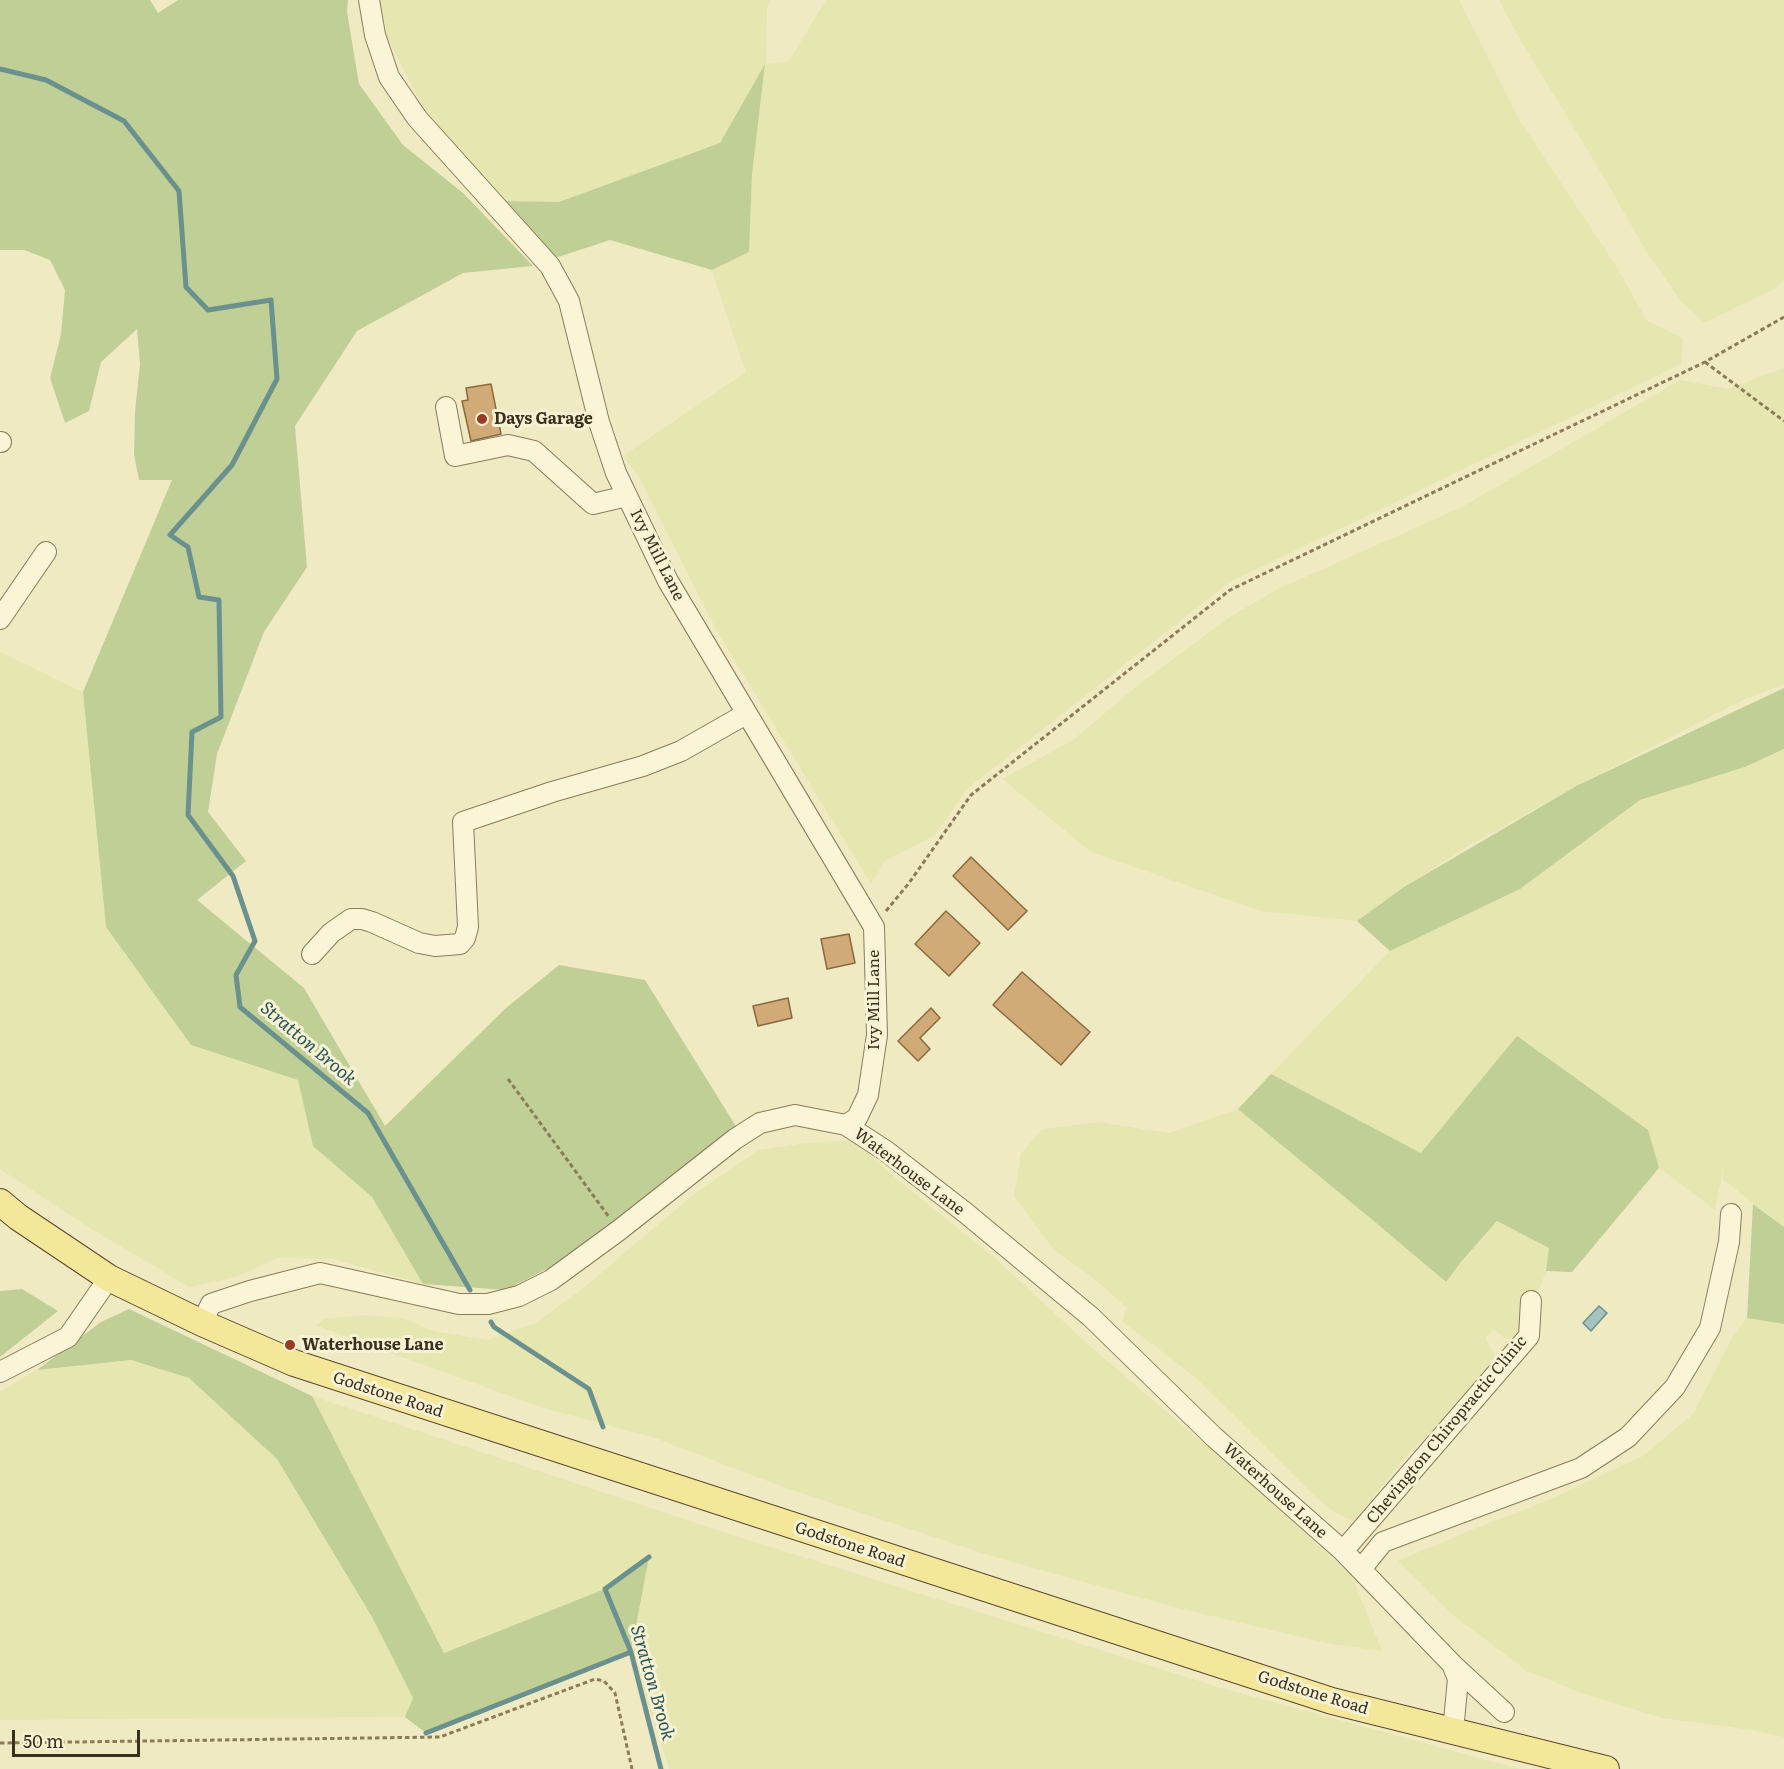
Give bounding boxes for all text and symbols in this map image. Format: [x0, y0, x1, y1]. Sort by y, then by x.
place label: Days Garage [494, 409, 593, 429]
marker: Days Garage [475, 412, 489, 426]
street label: Ivy Mill Lane [626, 506, 688, 604]
street label: Ivy Mill Lane [864, 950, 884, 1050]
water label: Stratton Brook [256, 998, 360, 1090]
street label: Waterhouse Lane [850, 1124, 968, 1220]
street label: Chevington Chiropractic Clinic [1363, 1332, 1531, 1528]
place label: Waterhouse Lane [302, 1335, 443, 1355]
marker: Waterhouse Lane [283, 1338, 297, 1352]
street label: Godstone Road [331, 1368, 445, 1422]
street label: Waterhouse Lane [1219, 1439, 1331, 1543]
street label: Godstone Road [793, 1518, 907, 1572]
water label: Stratton Brook [625, 1623, 679, 1743]
street label: Godstone Road [1255, 1667, 1371, 1719]
scale bar [15, 1718, 142, 1756]
text: 50 m [23, 1727, 64, 1754]

